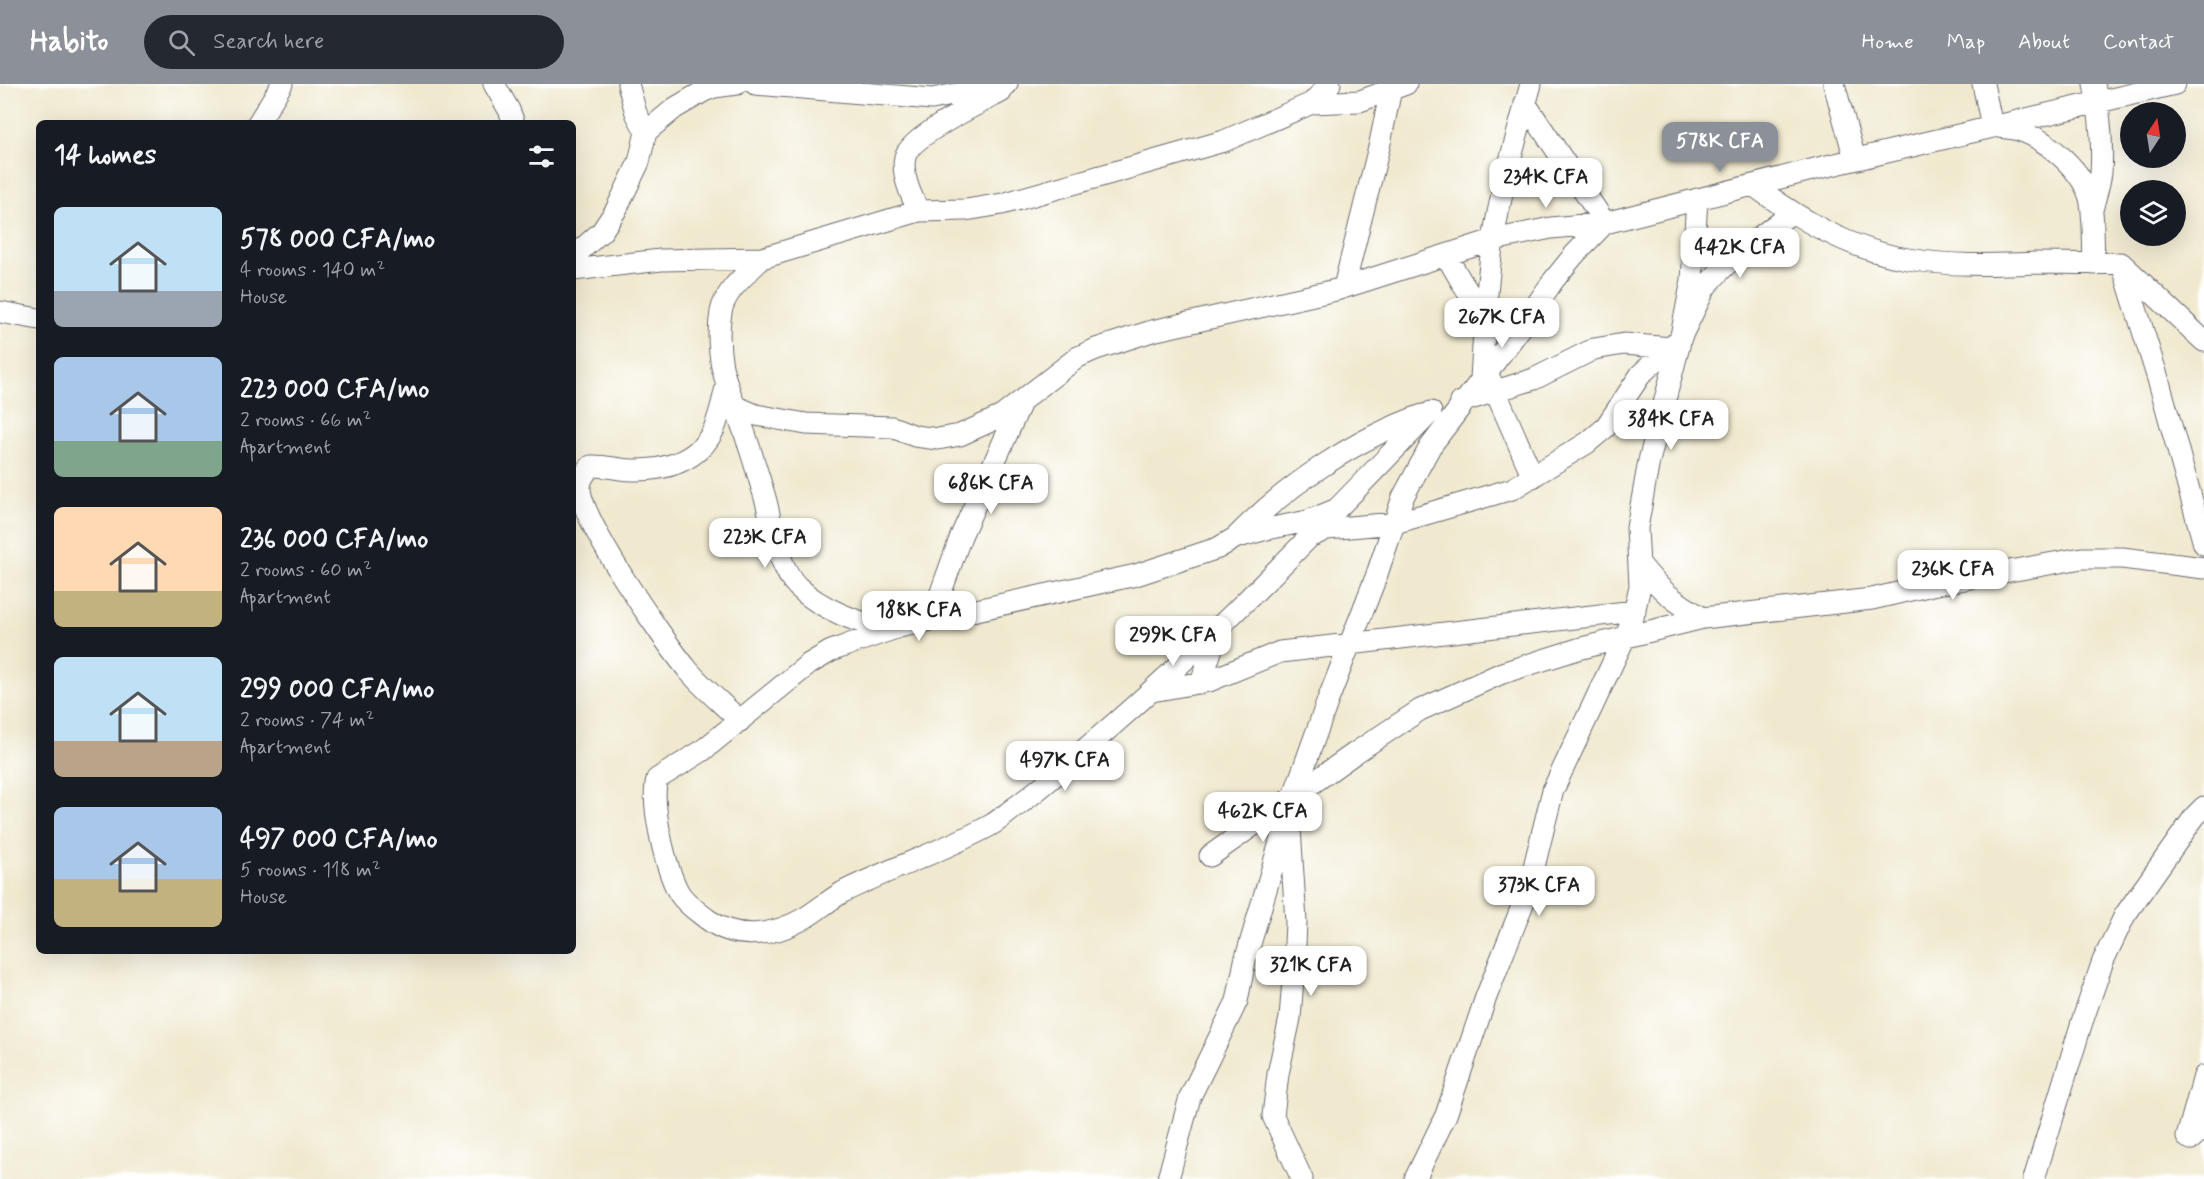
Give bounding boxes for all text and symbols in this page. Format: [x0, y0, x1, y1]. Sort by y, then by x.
search box [144, 15, 564, 69]
text: Habito [30, 24, 108, 61]
icon: search [165, 26, 198, 59]
text: Search here [213, 28, 324, 56]
text: Home [1862, 28, 1914, 56]
text: Map [1947, 28, 1985, 56]
text: About [2018, 28, 2070, 56]
text: Contact [2103, 28, 2174, 56]
north arrow [2120, 102, 2186, 168]
map controls [2120, 102, 2186, 246]
pin: 578K CFA [1658, 122, 1782, 173]
text: 578K CFA [1676, 128, 1764, 155]
text: 14 homes [54, 139, 156, 173]
icon: filters [525, 140, 558, 173]
pin: 234K CFA [1484, 158, 1608, 209]
text: 234K CFA [1503, 164, 1589, 191]
button: layers [2120, 180, 2186, 246]
text: 578 000 CFA/mo [240, 223, 435, 257]
pin: 442K CFA [1678, 228, 1802, 279]
icon: home [102, 231, 174, 303]
text: 442K CFA [1695, 234, 1785, 261]
text: 4 rooms · 140 m² [240, 257, 385, 284]
text: House [240, 284, 287, 311]
pin: 267K CFA [1440, 298, 1564, 349]
text: 267K CFA [1458, 304, 1546, 331]
text: 223 000 CFA/mo [240, 373, 429, 407]
icon: home [102, 381, 174, 453]
pin: 384K CFA [1609, 400, 1733, 451]
text: 384K CFA [1627, 406, 1715, 433]
text: 2 rooms · 66 m² [240, 407, 371, 434]
text: Apartment [240, 434, 331, 461]
pin: 686K CFA [929, 464, 1053, 515]
text: 686K CFA [948, 470, 1034, 497]
pin: 223K CFA [703, 518, 827, 569]
text: 236 000 CFA/mo [240, 523, 428, 557]
text: 223K CFA [723, 524, 807, 551]
icon: home [102, 531, 174, 603]
pin: 236K CFA [1891, 550, 2015, 601]
text: 236K CFA [1912, 556, 1994, 583]
text: 2 rooms · 60 m² [240, 557, 372, 584]
text: Apartment [240, 584, 331, 611]
pin: 188K CFA [857, 591, 981, 642]
text: 188K CFA [876, 597, 962, 624]
pin: 299K CFA [1111, 616, 1235, 667]
text: 299K CFA [1129, 622, 1217, 649]
text: 299 000 CFA/mo [240, 673, 434, 707]
icon: home [102, 681, 174, 753]
text: 2 rooms · 74 m² [240, 707, 374, 734]
text: Apartment [240, 734, 331, 761]
pin: 497K CFA [1003, 741, 1127, 792]
text: 497K CFA [1020, 747, 1110, 774]
pin: 462K CFA [1201, 792, 1325, 843]
text: 462K CFA [1218, 798, 1308, 825]
text: 497 000 CFA/mo [240, 823, 438, 857]
icon: home [102, 831, 174, 903]
text: 5 rooms · 118 m² [240, 857, 381, 884]
pin: 373K CFA [1477, 866, 1601, 917]
text: 373K CFA [1498, 872, 1580, 899]
text: House [240, 884, 287, 911]
pin: 321K CFA [1249, 946, 1373, 997]
text: 321K CFA [1270, 952, 1352, 979]

